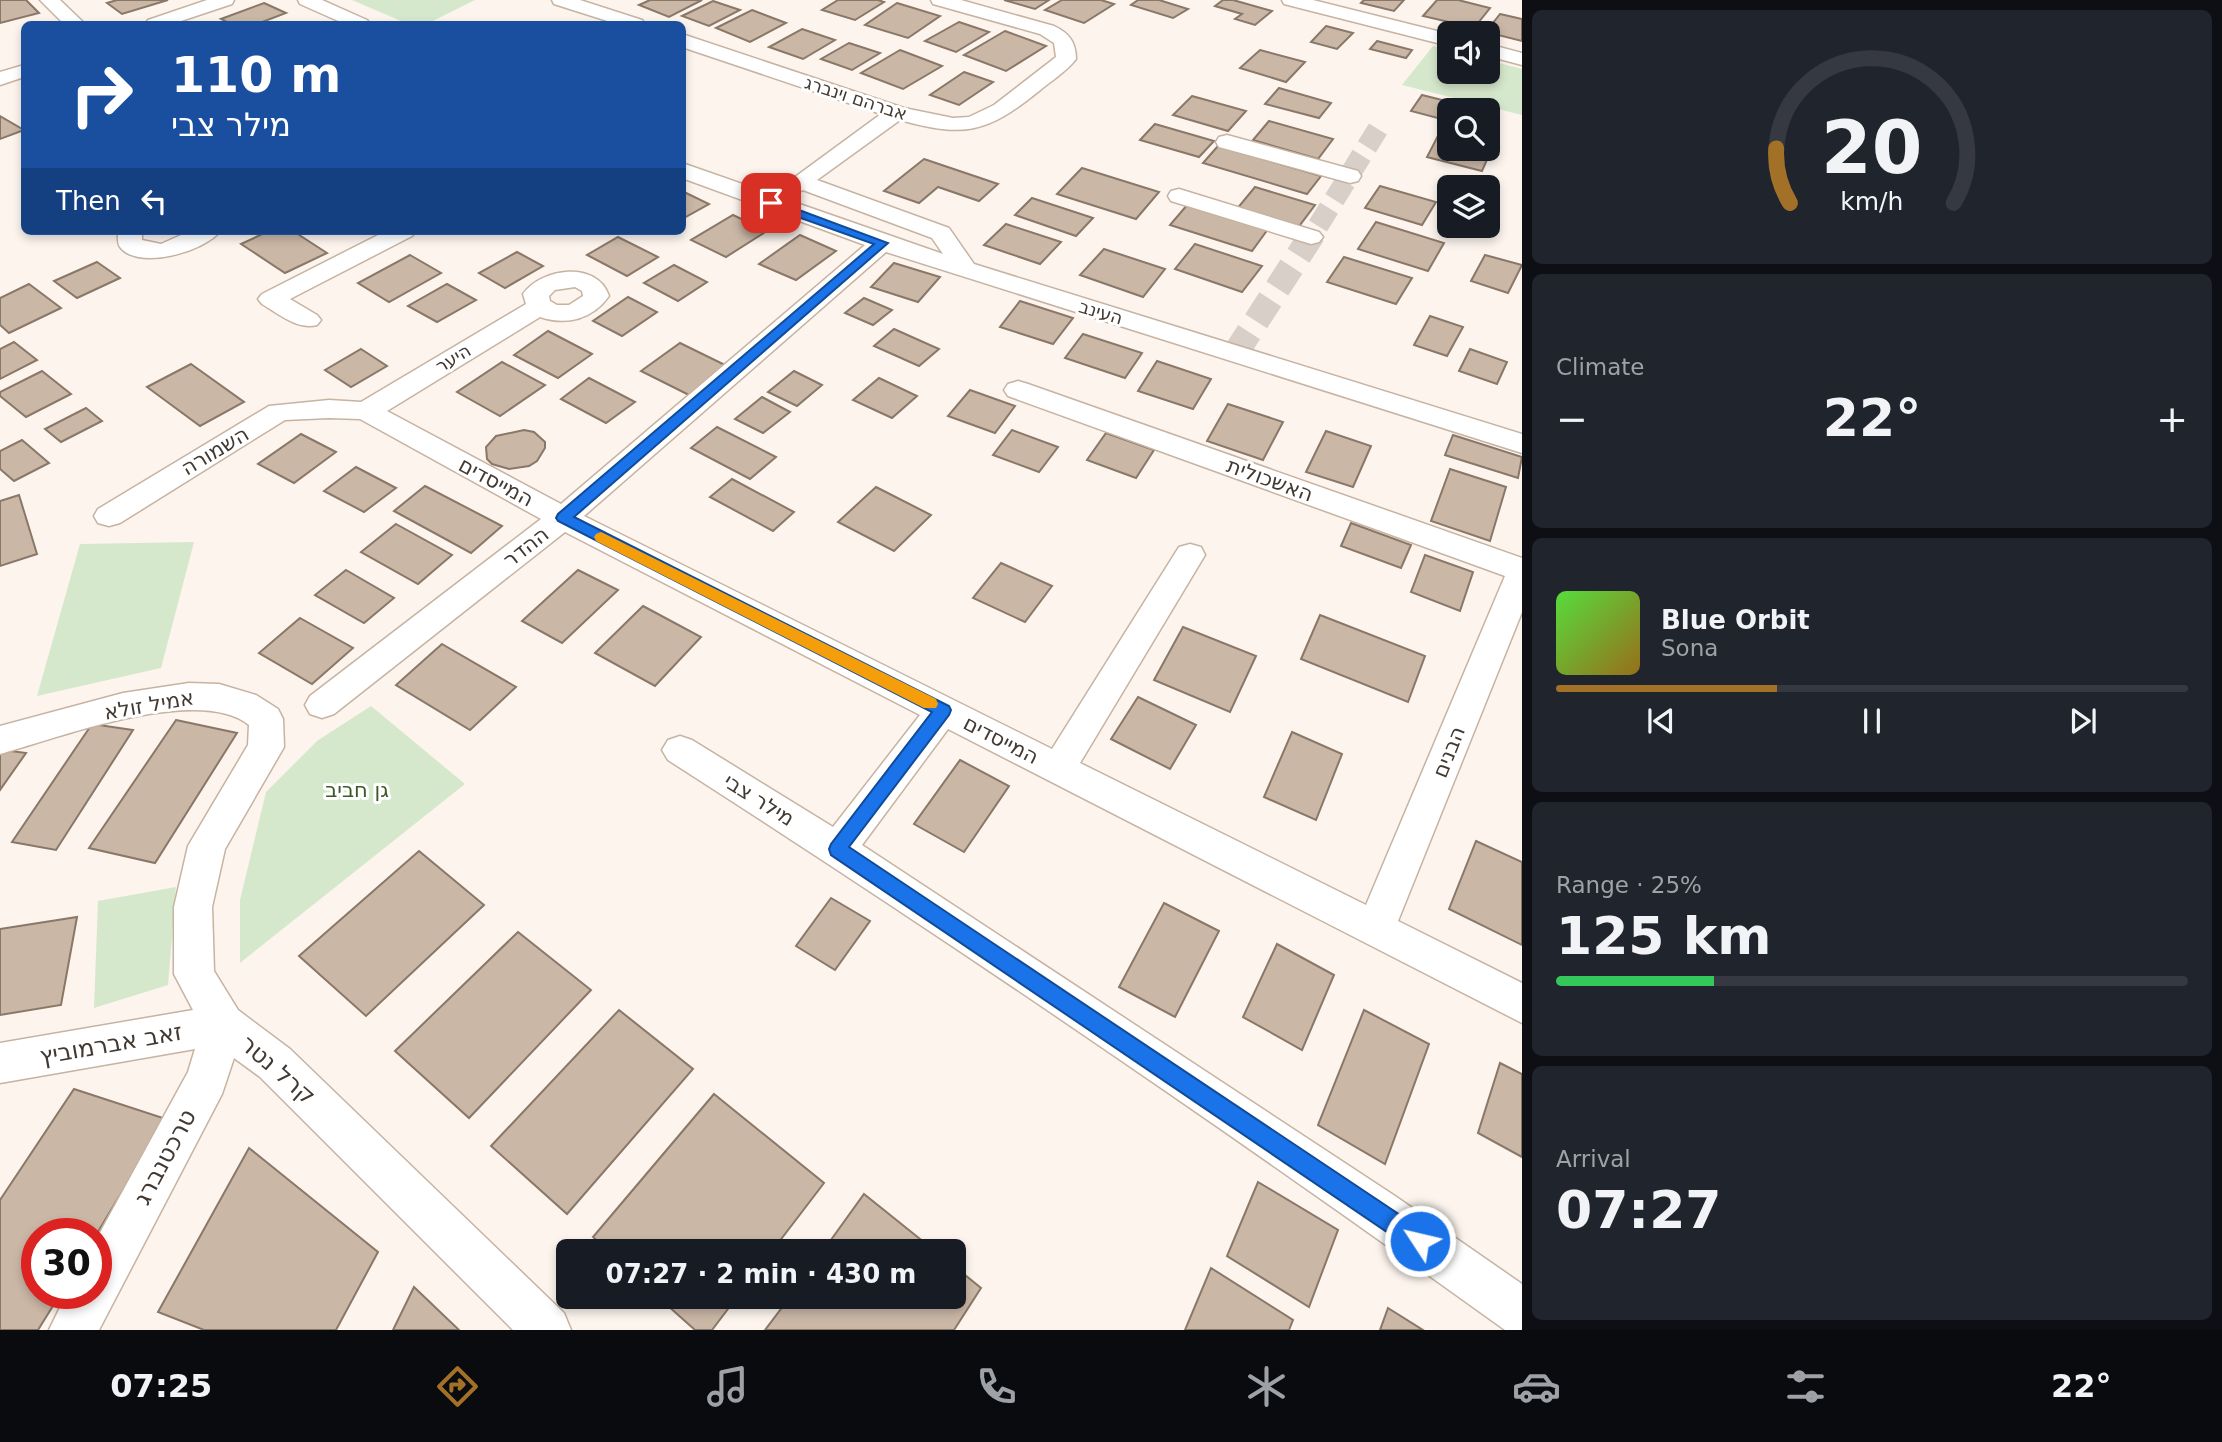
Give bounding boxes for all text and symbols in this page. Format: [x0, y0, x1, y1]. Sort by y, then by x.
map controls [1437, 21, 1500, 238]
button: sound [1437, 21, 1500, 84]
text: 110 m [171, 47, 341, 104]
icon: right [56, 49, 147, 140]
street label: אברהם וינברג [802, 72, 910, 124]
button: search [1437, 98, 1500, 161]
text: 20 [1821, 105, 1923, 190]
text: מילר צבי [171, 106, 291, 144]
pin [741, 173, 801, 233]
button: layers [1437, 175, 1500, 238]
icon: left [135, 182, 173, 220]
icon: arrive [752, 184, 790, 222]
text: Then [56, 186, 121, 216]
text: km/h [1840, 187, 1904, 216]
street label: העינב [1077, 295, 1125, 329]
street label: היער [432, 339, 474, 377]
text: Climate [1556, 354, 1645, 380]
text: 22° [1823, 388, 1921, 448]
text: − [1556, 397, 1588, 441]
text: + [2156, 397, 2188, 441]
street label: השמורה [177, 422, 253, 480]
street label: המייסדים [455, 452, 537, 512]
street label: האשכולית [1224, 453, 1316, 507]
street label: ההדר [499, 522, 553, 572]
text: Blue Orbit [1661, 605, 1810, 635]
text: Sona [1661, 635, 1718, 661]
street label: אמיל זולא [102, 685, 196, 725]
icon: previous [1642, 702, 1680, 740]
icon: pause [1853, 702, 1891, 740]
icon: next [2064, 702, 2102, 740]
street label: המייסדים [959, 711, 1043, 769]
street label: הבנים [1428, 723, 1470, 781]
street label: מילר צבי [719, 769, 799, 831]
park label: גן חביב [325, 778, 389, 802]
text: Range · 25% [1556, 872, 1702, 898]
text: 125 km [1556, 906, 1771, 966]
street label: זאב אברמוביץ [37, 1018, 185, 1070]
street label: קרל נטר [235, 1030, 321, 1110]
street label: טרכטנברג [128, 1104, 202, 1210]
text: Arrival [1556, 1146, 1631, 1172]
text: 07:27 [1556, 1180, 1722, 1240]
position arrow [1383, 1204, 1457, 1278]
speed limit sign: 30 [21, 1218, 112, 1309]
text: 07:27 · 2 min · 430 m [606, 1259, 916, 1289]
icon: directions [433, 1362, 482, 1411]
icon: music [703, 1362, 752, 1411]
icon: phone [972, 1362, 1021, 1411]
icon: climate [1242, 1362, 1291, 1411]
icon: car [1512, 1362, 1561, 1411]
icon: filters [1781, 1362, 1830, 1411]
text: 07:25 [110, 1367, 212, 1405]
text: 22° [2051, 1367, 2112, 1405]

